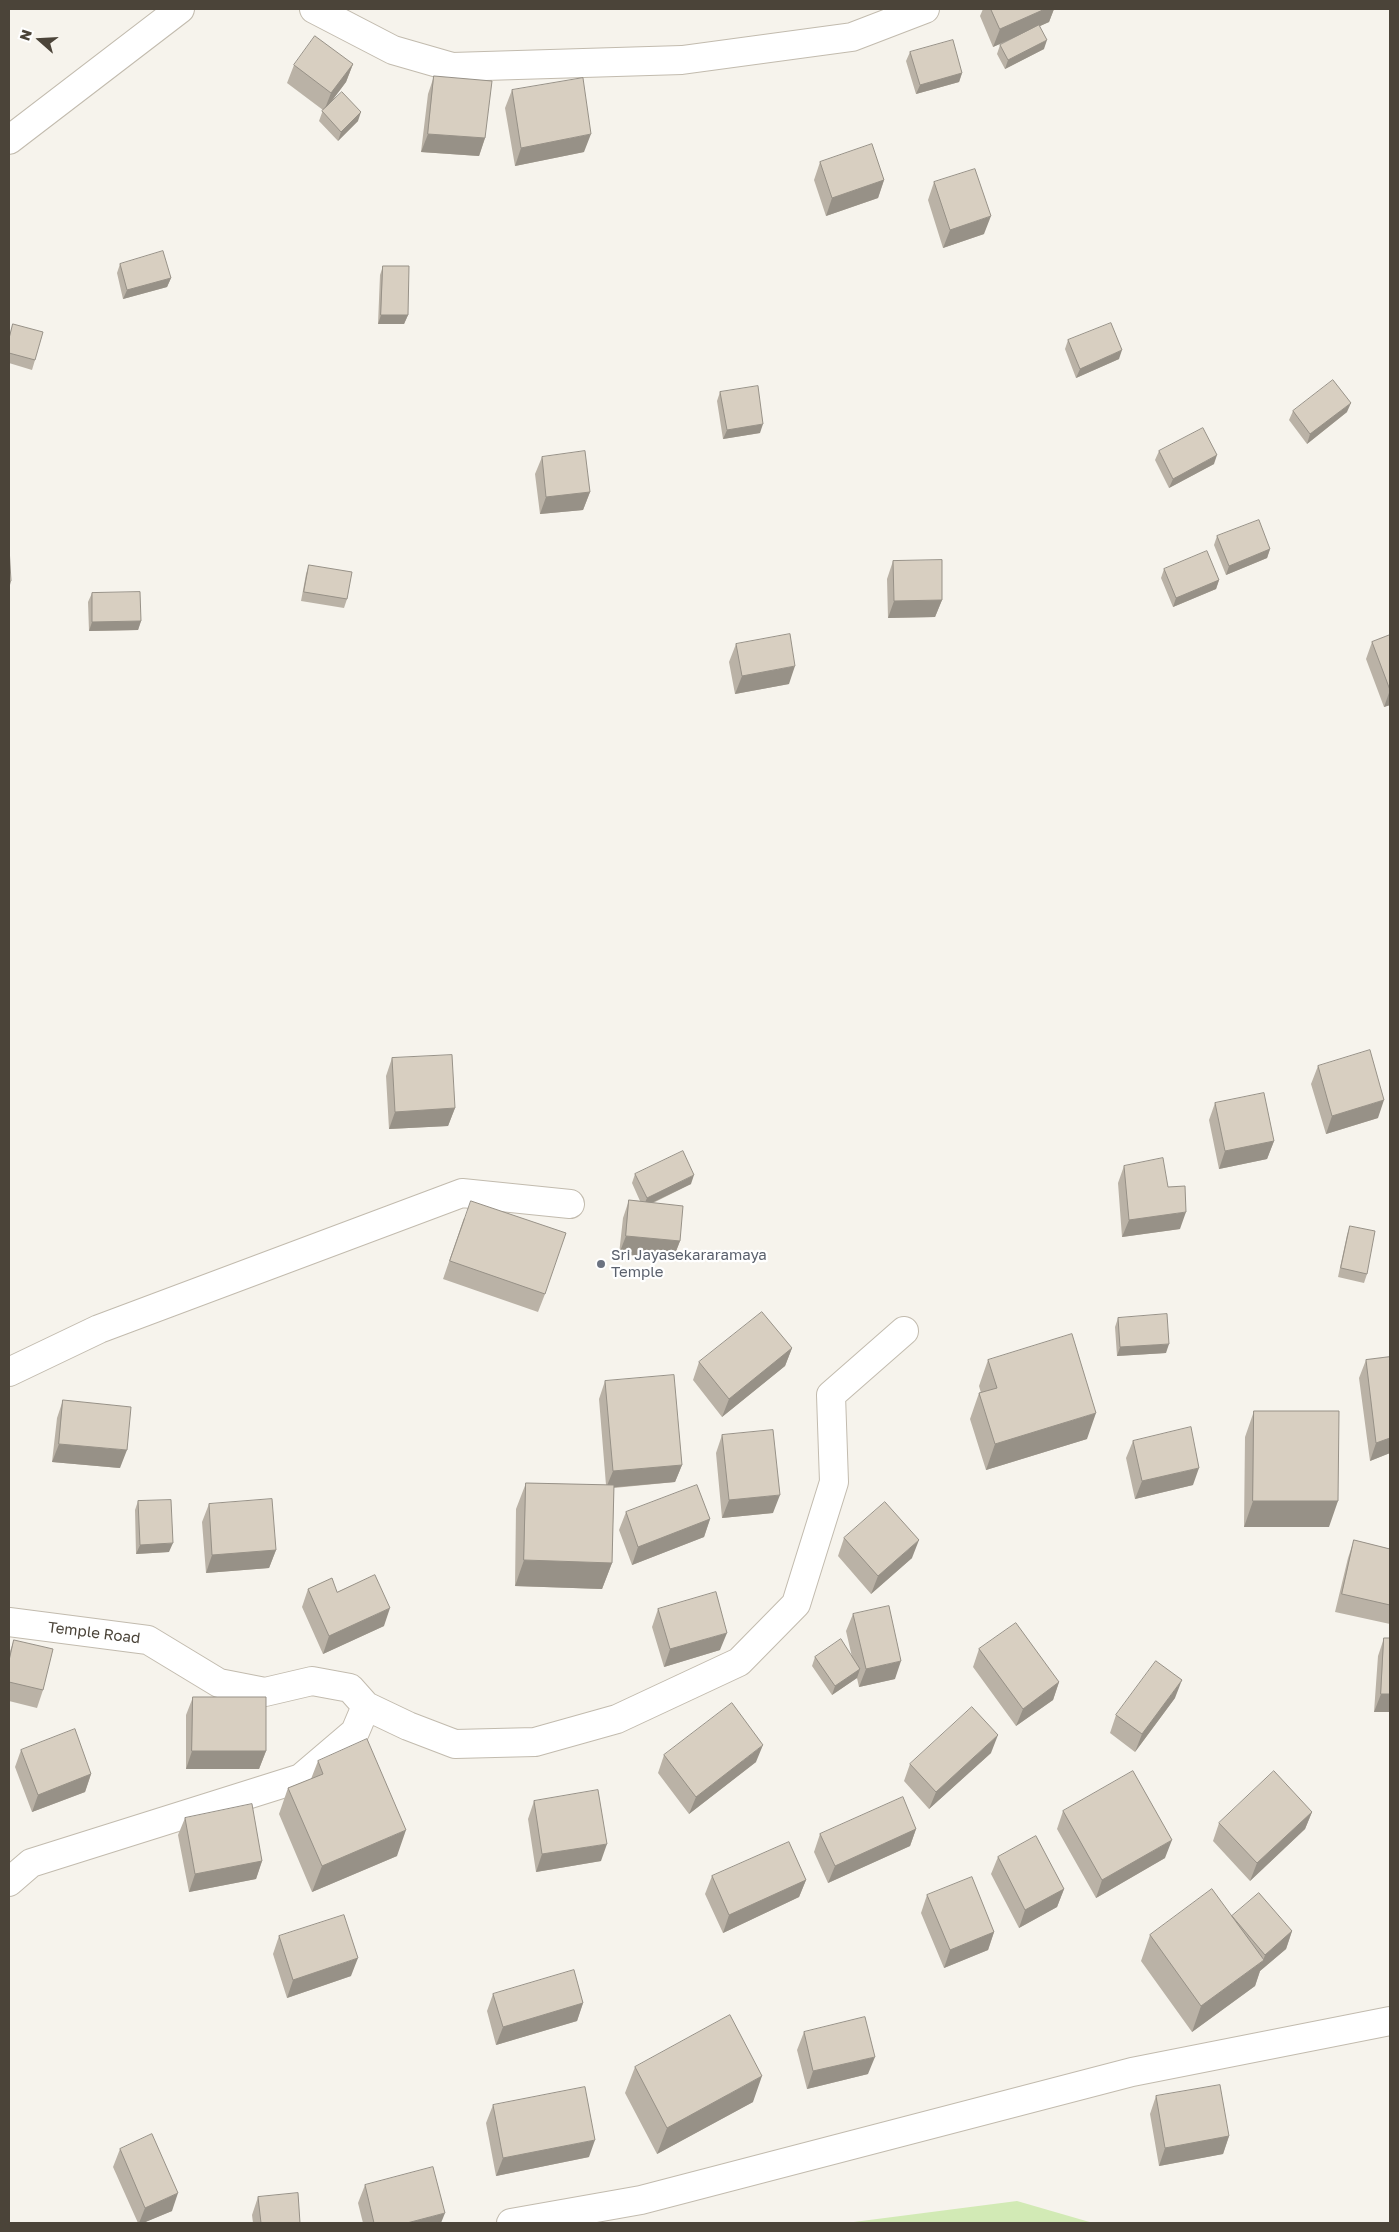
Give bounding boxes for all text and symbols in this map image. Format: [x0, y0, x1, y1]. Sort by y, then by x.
north arrow [15, 15, 65, 65]
text: N [16, 27, 35, 43]
place label: Sri Jayasekararamaya Temple [611, 1246, 767, 1281]
marker: Sri Jayasekararamaya Temple [595, 1258, 607, 1270]
street label: Temple Road [47, 1618, 141, 1648]

